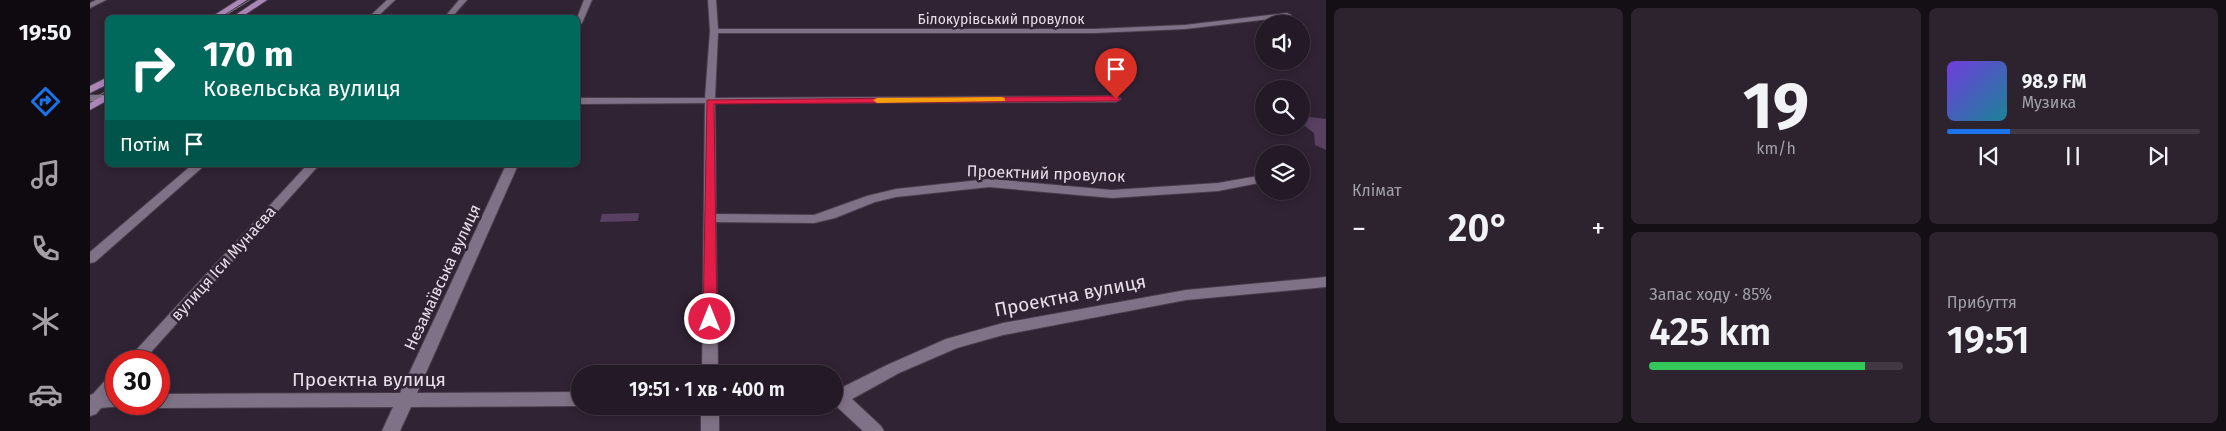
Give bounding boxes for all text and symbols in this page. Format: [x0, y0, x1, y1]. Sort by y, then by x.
street label: Білокурівський провулок [918, 11, 1085, 28]
map controls [1255, 15, 1310, 200]
button: sound [1255, 15, 1310, 70]
text: 19:50 [19, 19, 71, 46]
text: 170 m [203, 33, 294, 75]
icon: right [120, 35, 185, 100]
pin [1095, 48, 1137, 99]
icon: arrive [1102, 55, 1130, 83]
text: 19 [1743, 67, 1809, 145]
text: 98.9 FM [2022, 70, 2086, 93]
text: Ковельська вулиця [203, 75, 401, 102]
button: search [1255, 80, 1310, 135]
icon: directions [28, 84, 63, 119]
text: Музика [2022, 93, 2076, 112]
icon: arrive [180, 130, 208, 158]
text: Потім [120, 133, 170, 156]
text: km/h [1756, 139, 1796, 158]
icon: previous [1975, 142, 2003, 170]
icon: pause [2059, 142, 2087, 170]
icon: next [2144, 142, 2172, 170]
button: layers [1255, 145, 1310, 200]
icon: music [28, 157, 63, 192]
street label: Проектний провулок [966, 161, 1126, 186]
text: Клімат [1352, 181, 1402, 200]
street label: Незамаївська вулиця [400, 201, 485, 353]
street label: вулиця Іси Мунаєва [167, 202, 280, 325]
text: 20° [1448, 205, 1509, 251]
text: − [1352, 212, 1366, 245]
text: + [1591, 212, 1605, 245]
icon: phone [28, 231, 63, 266]
street label: Проектна вулиця [992, 269, 1148, 321]
text: Запас ходу · 85% [1649, 285, 1772, 304]
position arrow [683, 292, 735, 344]
text: Прибуття [1947, 293, 2017, 312]
icon: climate [28, 304, 63, 339]
text: 425 km [1649, 309, 1771, 355]
text: 19:51 [1947, 317, 2030, 363]
speed limit sign: 30 [105, 350, 170, 415]
street label: Проектна вулиця [292, 368, 446, 391]
icon: car [28, 377, 63, 412]
text: 19:51 · 1 хв · 400 m [629, 378, 785, 401]

